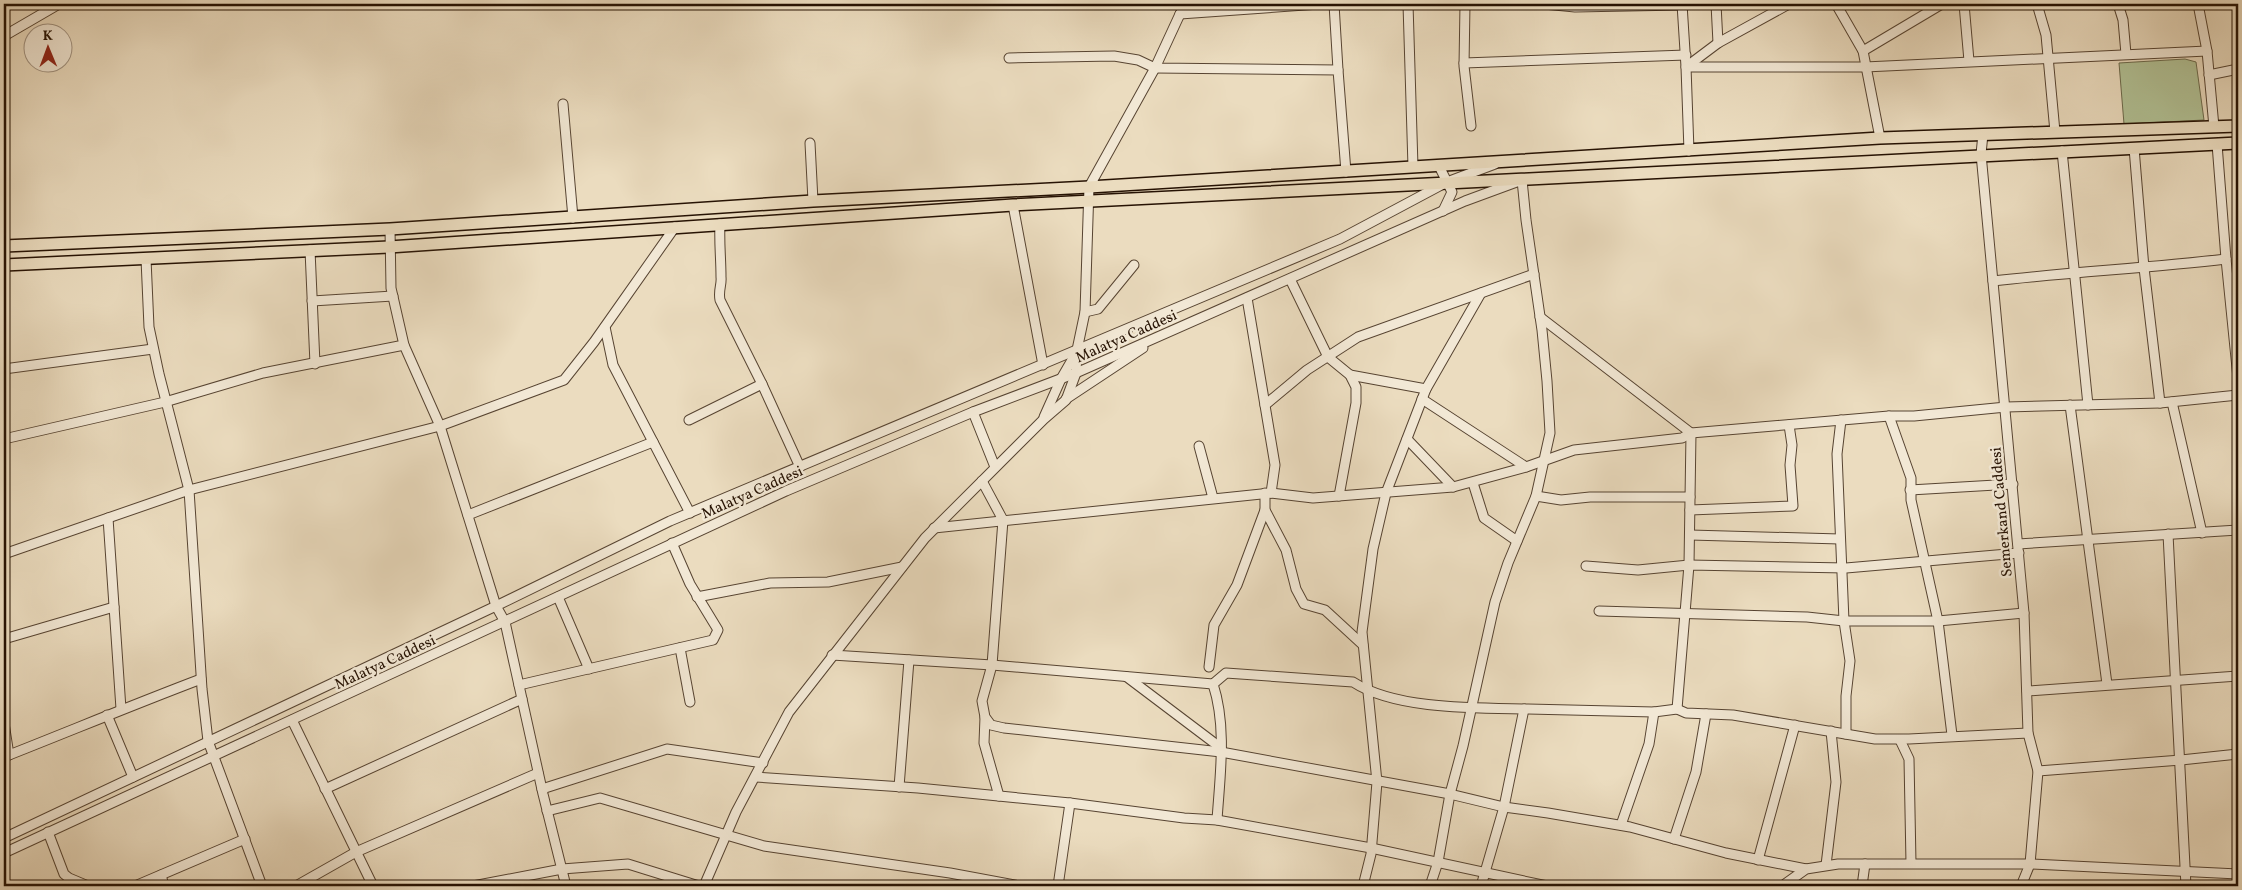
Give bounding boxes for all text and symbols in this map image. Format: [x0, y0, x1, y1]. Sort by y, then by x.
north arrow [22, 22, 72, 72]
text: K [43, 27, 53, 46]
street label: Malatya Caddesi [1072, 306, 1181, 369]
street label: Semerkand Caddesi [1986, 446, 2019, 578]
street label: Malatya Caddesi [698, 462, 807, 525]
street label: Malatya Caddesi [332, 631, 440, 696]

